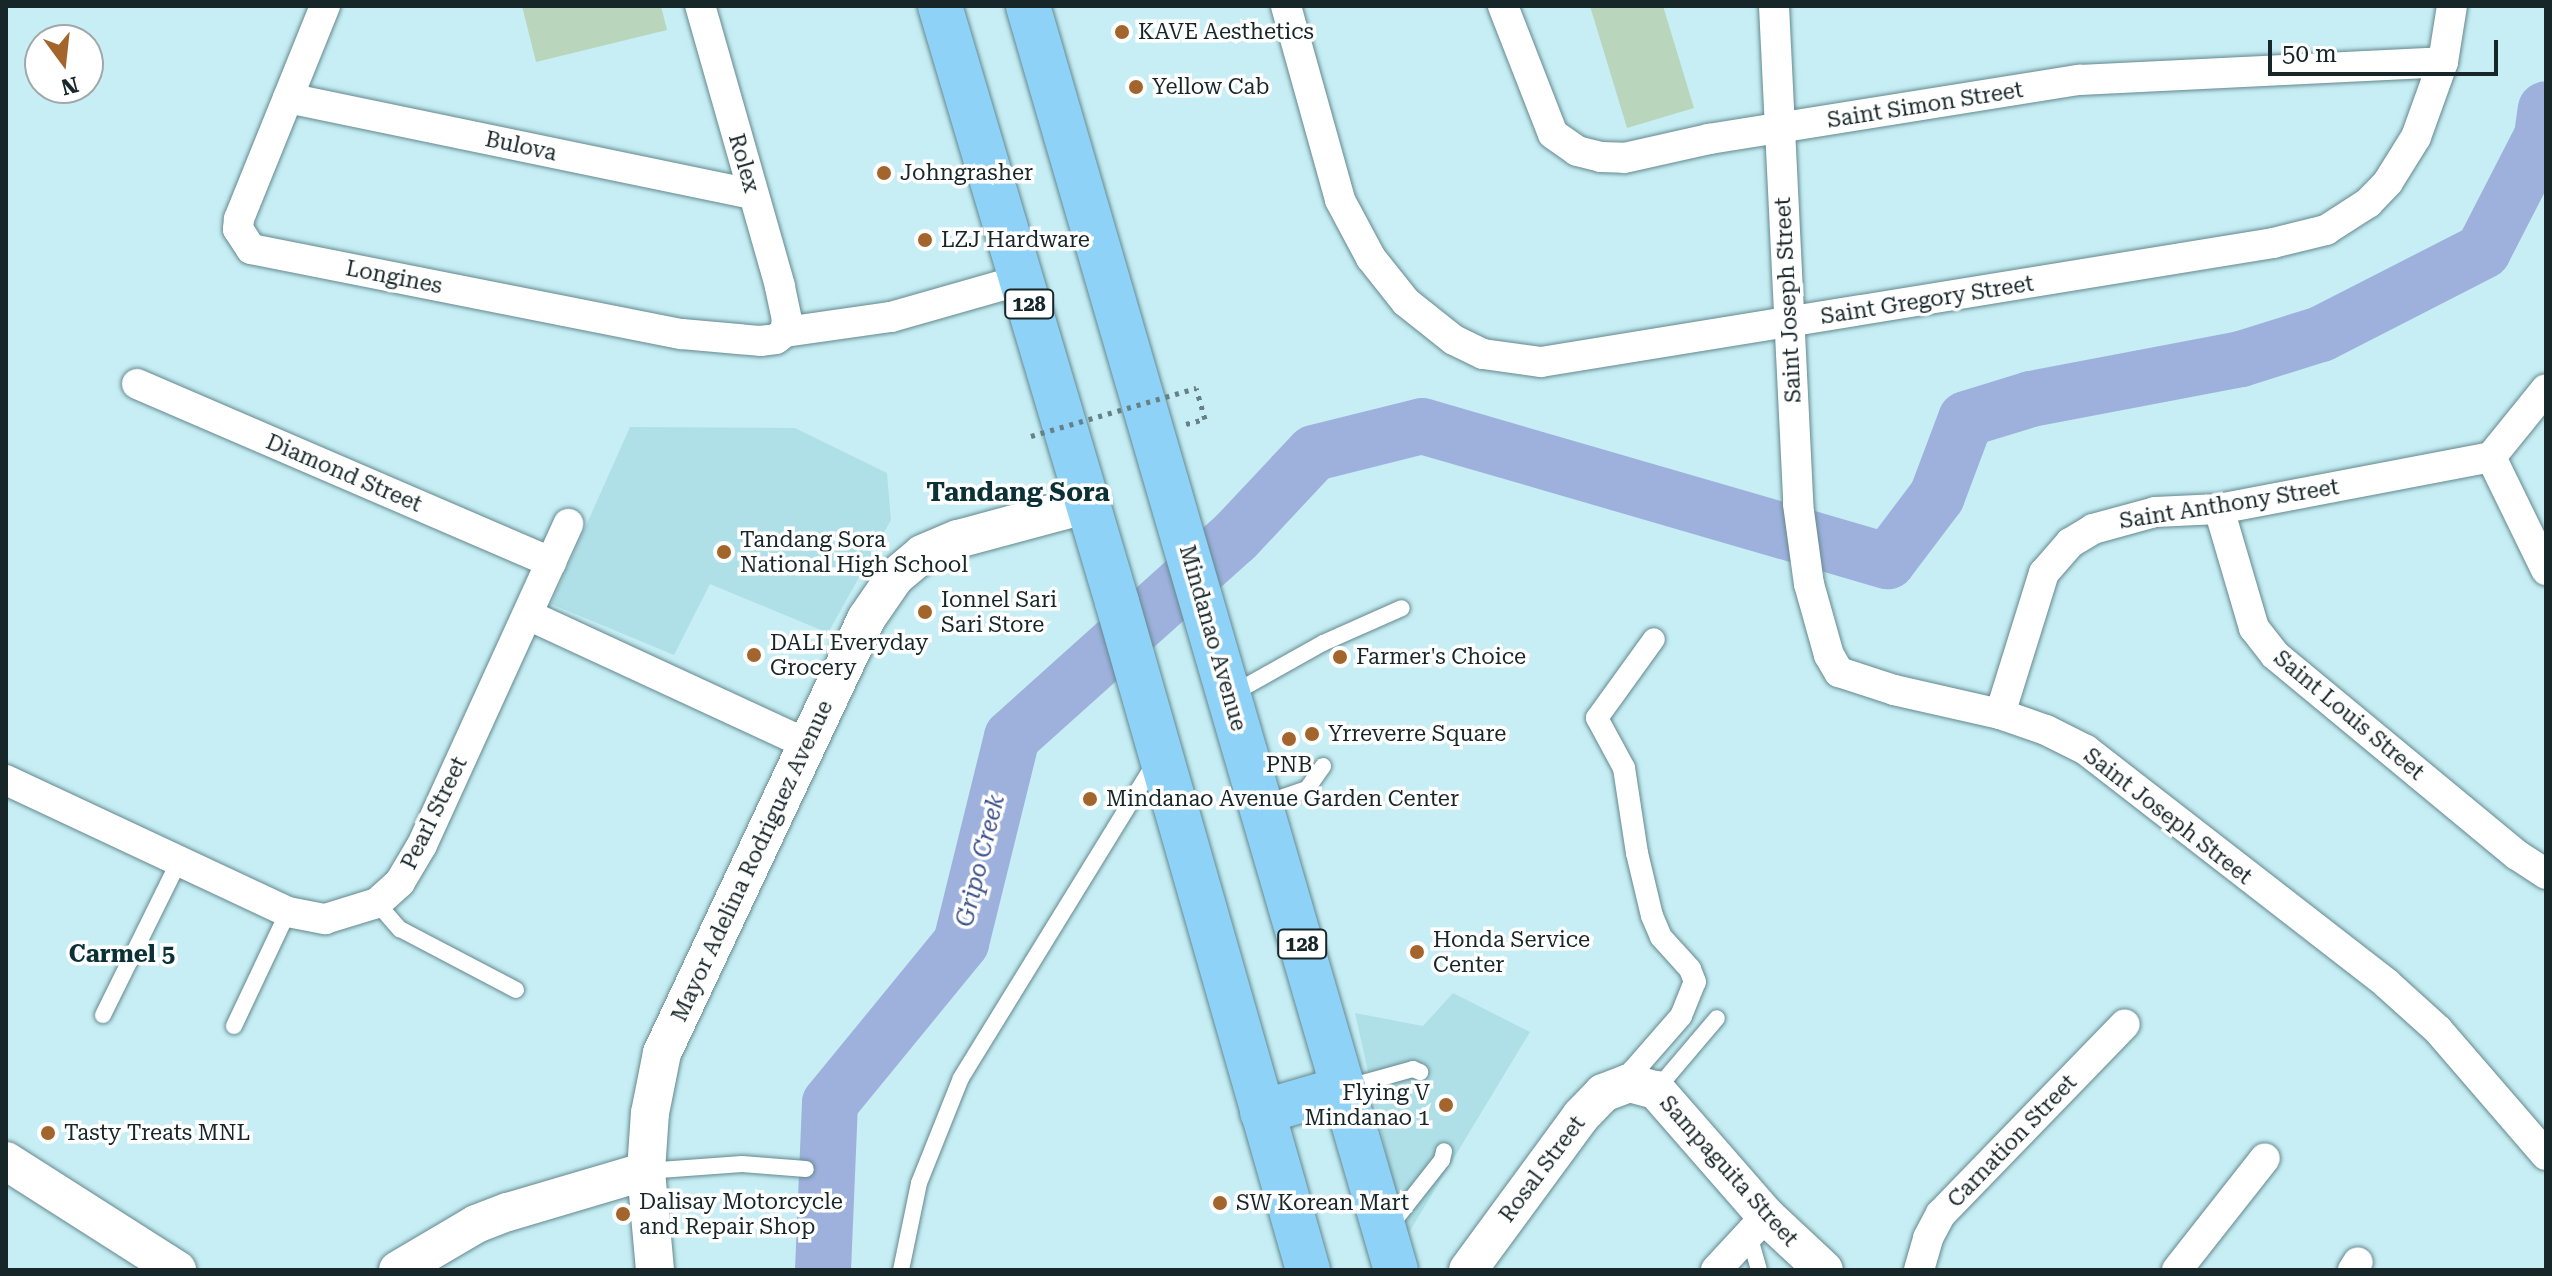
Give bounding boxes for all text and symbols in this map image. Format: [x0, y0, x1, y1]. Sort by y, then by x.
place label: KAVE Aesthetics [1138, 19, 1314, 45]
marker: KAVE Aesthetics [1113, 23, 1131, 41]
north arrow [24, 24, 104, 104]
scale bar [2272, 24, 2502, 74]
text: 50 m [2282, 40, 2337, 68]
text: N [58, 71, 81, 100]
place label: Yellow Cab [1152, 74, 1270, 100]
street label: Saint Simon Street [1825, 76, 2025, 134]
marker: Yellow Cab [1127, 78, 1145, 96]
street label: Bulova [483, 126, 559, 166]
street label: Rolex [723, 131, 765, 195]
place label: Johngrasher [900, 160, 1033, 186]
marker: Johngrasher [875, 164, 893, 182]
street label: Saint Joseph Street [1769, 196, 1807, 404]
place label: LZJ Hardware [941, 227, 1090, 253]
marker: LZJ Hardware [916, 231, 934, 249]
street label: Longines [344, 255, 444, 299]
street label: Saint Gregory Street [1819, 270, 2035, 330]
road number: 128 [1003, 288, 1055, 320]
street label: Diamond Street [262, 428, 426, 518]
street label: Saint Anthony Street [2117, 474, 2341, 534]
district label: Tandang Sora [926, 477, 1110, 509]
place label: Tandang Sora National High School [740, 526, 968, 578]
street label: Mindanao Avenue [1174, 542, 1252, 734]
marker: Tandang Sora National High School [715, 543, 733, 561]
place label: Ionnel Sari Sari Store [941, 586, 1057, 638]
marker: Ionnel Sari Sari Store [916, 603, 934, 621]
place label: DALI Everyday Grocery [770, 629, 928, 680]
place label: Farmer's Choice [1356, 644, 1526, 670]
street label: Saint Louis Street [2269, 644, 2429, 786]
marker: DALI Everyday Grocery [745, 646, 763, 664]
marker: Farmer's Choice [1331, 648, 1349, 666]
street label: Mayor Adelina Rodriguez Avenue [666, 696, 838, 1026]
place label: Yrreverre Square [1328, 721, 1506, 747]
marker: Yrreverre Square [1303, 725, 1321, 743]
marker: PNB [1280, 730, 1298, 748]
street label: Saint Joseph Street [2079, 742, 2257, 890]
street label: Pearl Street [395, 752, 473, 874]
place label: PNB [1266, 752, 1312, 778]
place label: Mindanao Avenue Garden Center [1106, 786, 1459, 812]
marker: Mindanao Avenue Garden Center [1081, 790, 1099, 808]
water label: Gripo Creek [951, 792, 1011, 930]
place label: Honda Service Center [1433, 926, 1590, 978]
road number: 128 [1276, 928, 1328, 960]
district label: Carmel 5 [69, 941, 175, 969]
marker: Honda Service Center [1408, 943, 1426, 961]
street label: Carnation Street [1942, 1069, 2082, 1213]
place label: Flying V Mindanao 1 [1305, 1079, 1430, 1130]
street label: Sampaguita Street [1654, 1090, 1804, 1252]
marker: Flying V Mindanao 1 [1437, 1096, 1455, 1114]
street label: Rosal Street [1493, 1111, 1591, 1227]
place label: Tasty Treats MNL [64, 1120, 250, 1146]
marker: Tasty Treats MNL [39, 1124, 57, 1142]
place label: Dalisay Motorcycle and Repair Shop [639, 1188, 843, 1240]
place label: SW Korean Mart [1236, 1190, 1409, 1216]
marker: SW Korean Mart [1211, 1194, 1229, 1212]
marker: Dalisay Motorcycle and Repair Shop [614, 1205, 632, 1223]

